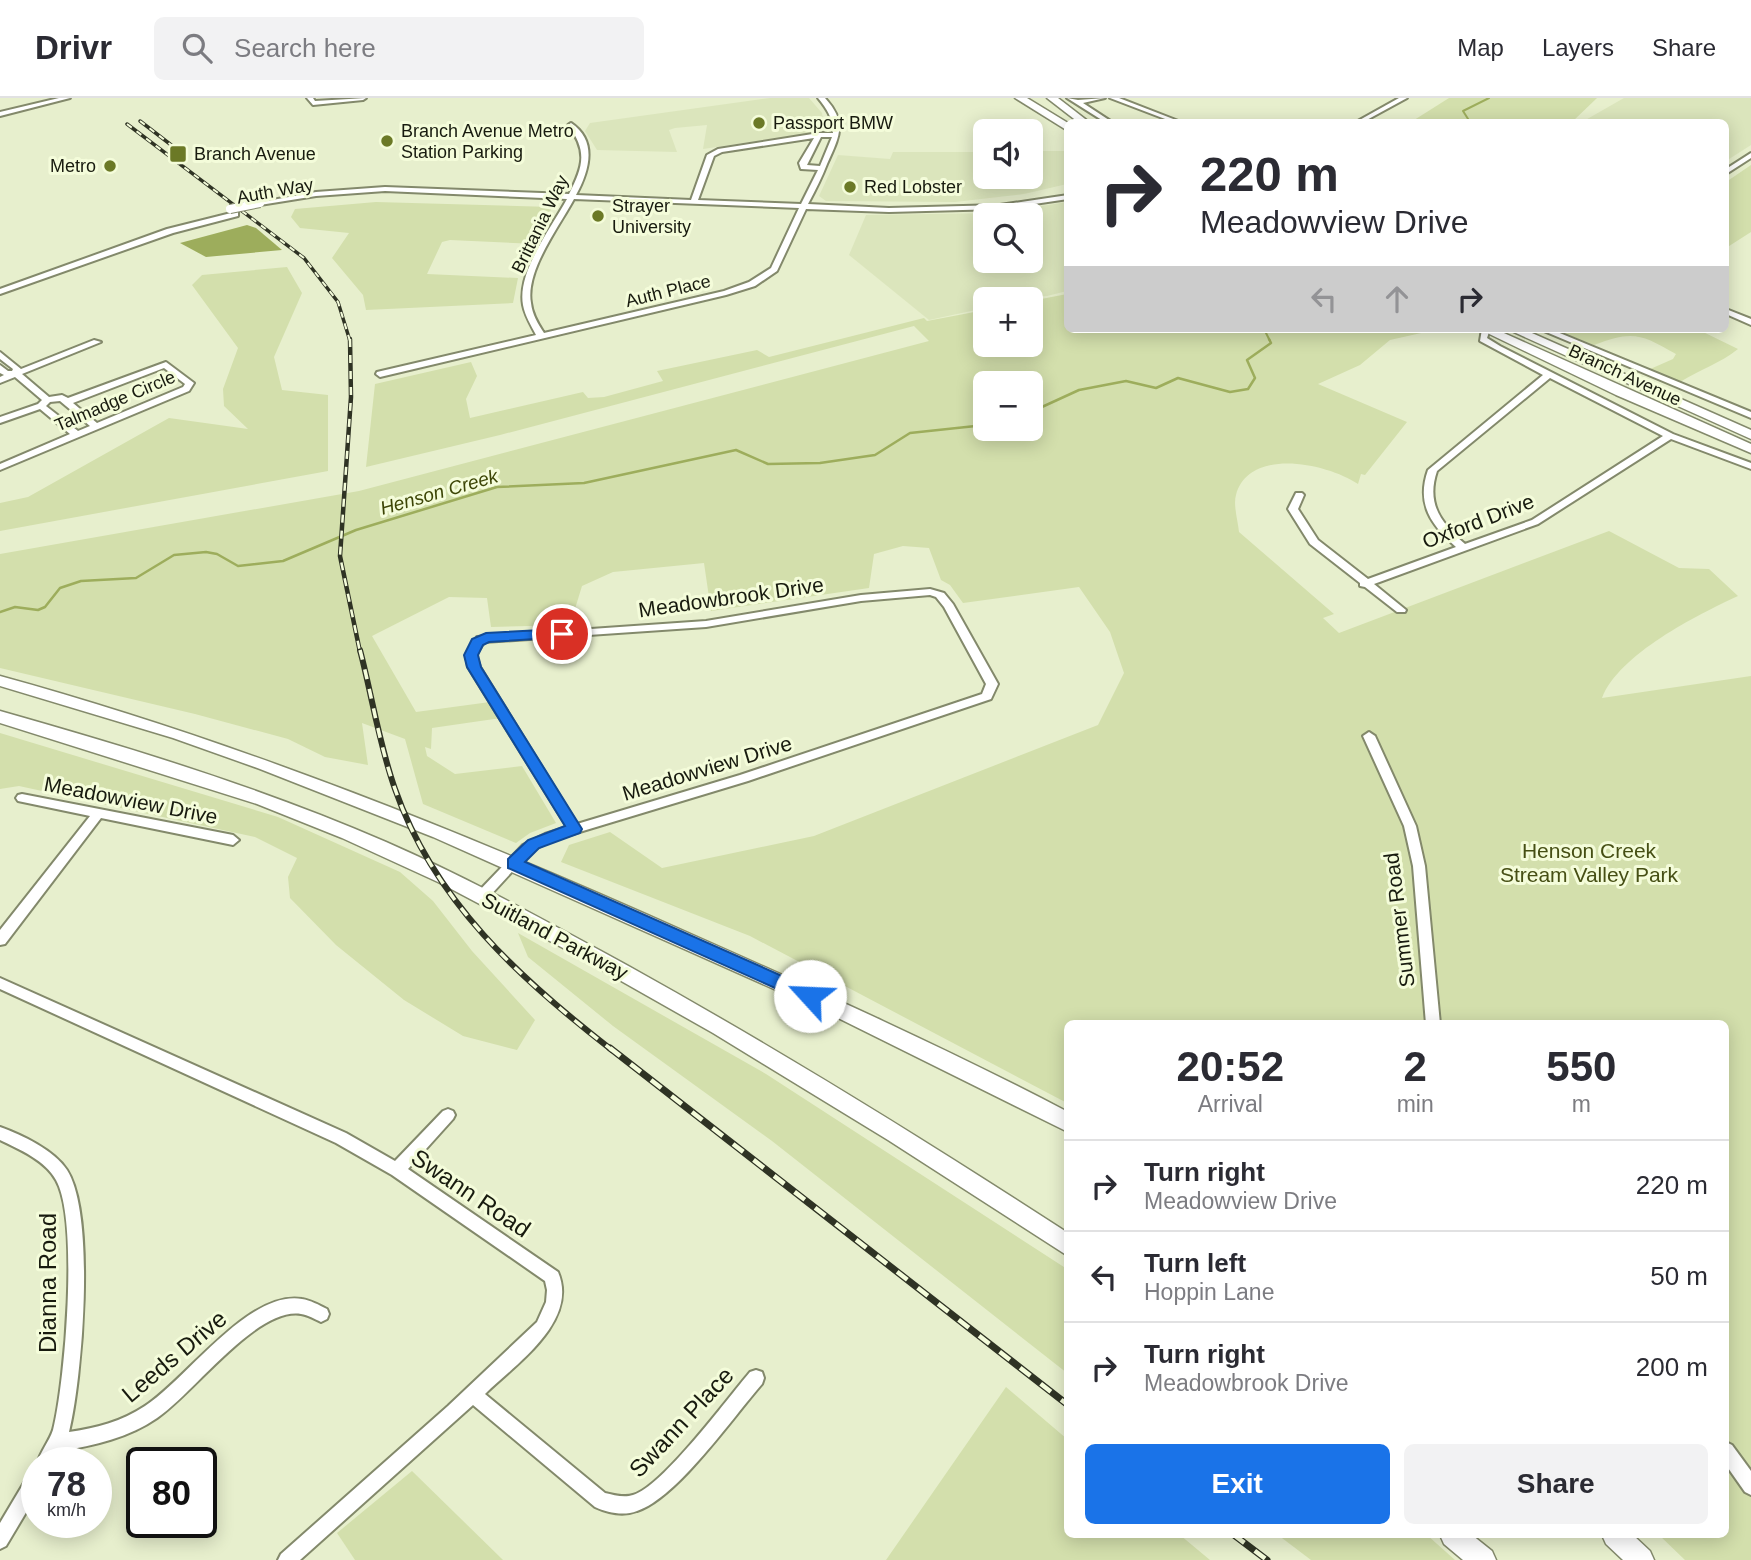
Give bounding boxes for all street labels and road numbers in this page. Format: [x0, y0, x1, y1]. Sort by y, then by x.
street label: Brittania Way [508, 172, 572, 276]
street label: Auth Way [235, 174, 315, 208]
street label: Auth Place [623, 271, 713, 311]
street label: Branch Avenue [1566, 340, 1684, 410]
street label: Talmadge Circle [52, 367, 178, 435]
street label: Oxford Drive [1419, 489, 1537, 553]
street label: Meadowbrook Drive [637, 573, 825, 621]
street label: Meadowview Drive [619, 731, 795, 805]
street label: Meadowview Drive [42, 772, 220, 828]
street label: Summer Road [1379, 851, 1419, 989]
street label: Suitland Parkway [478, 888, 632, 984]
street label: Swann Road [406, 1143, 536, 1243]
street label: Dianna Road [34, 1213, 61, 1353]
street label: Leeds Drive [116, 1304, 232, 1408]
street label: Swann Place [623, 1362, 739, 1482]

